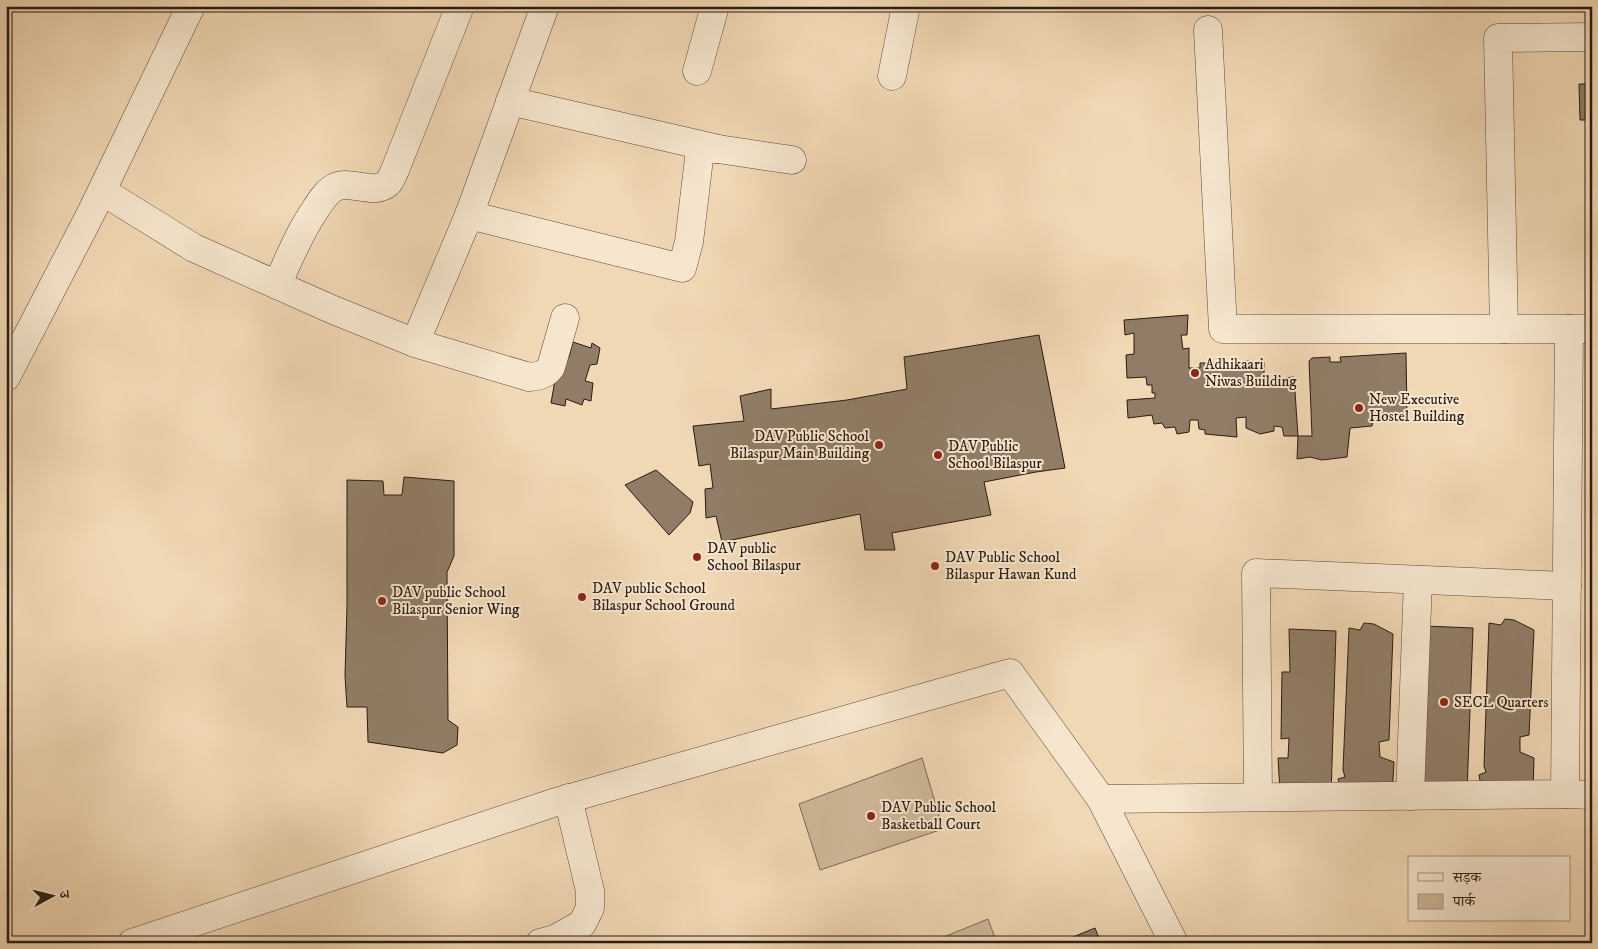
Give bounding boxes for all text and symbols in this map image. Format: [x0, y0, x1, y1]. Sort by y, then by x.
place label: Adhikaari Niwas Building [1205, 355, 1297, 391]
marker: Adhikaari Niwas Building [1189, 367, 1201, 379]
place label: New Executive Hostel Building [1369, 390, 1465, 426]
marker: New Executive Hostel Building [1353, 402, 1365, 414]
place label: DAV Public School Bilaspur Main Building [730, 427, 870, 463]
place label: DAV Public School Bilaspur [948, 437, 1042, 473]
marker: DAV Public School Bilaspur Main Building [873, 439, 885, 451]
marker: DAV Public School Bilaspur [932, 449, 944, 461]
place label: DAV public School Bilaspur [707, 539, 801, 575]
place label: DAV Public School Bilaspur Hawan Kund [945, 548, 1077, 584]
marker: DAV public School Bilaspur [691, 551, 703, 563]
marker: DAV Public School Bilaspur Hawan Kund [929, 560, 941, 572]
place label: DAV public School Bilaspur School Ground [592, 579, 736, 615]
place label: DAV public School Bilaspur Senior Wing [392, 583, 520, 619]
marker: DAV public School Bilaspur School Ground [576, 591, 588, 603]
marker: DAV public School Bilaspur Senior Wing [376, 595, 388, 607]
place label: SECL Quarters [1454, 693, 1548, 712]
marker: SECL Quarters [1438, 696, 1450, 708]
place label: DAV Public School Basketball Court [881, 798, 996, 834]
marker: DAV Public School Basketball Court [865, 810, 877, 822]
legend [1408, 856, 1570, 922]
text: सड़क [1452, 868, 1482, 887]
north arrow [28, 872, 78, 922]
text: उ [54, 889, 73, 900]
text: पार्क [1452, 892, 1476, 911]

